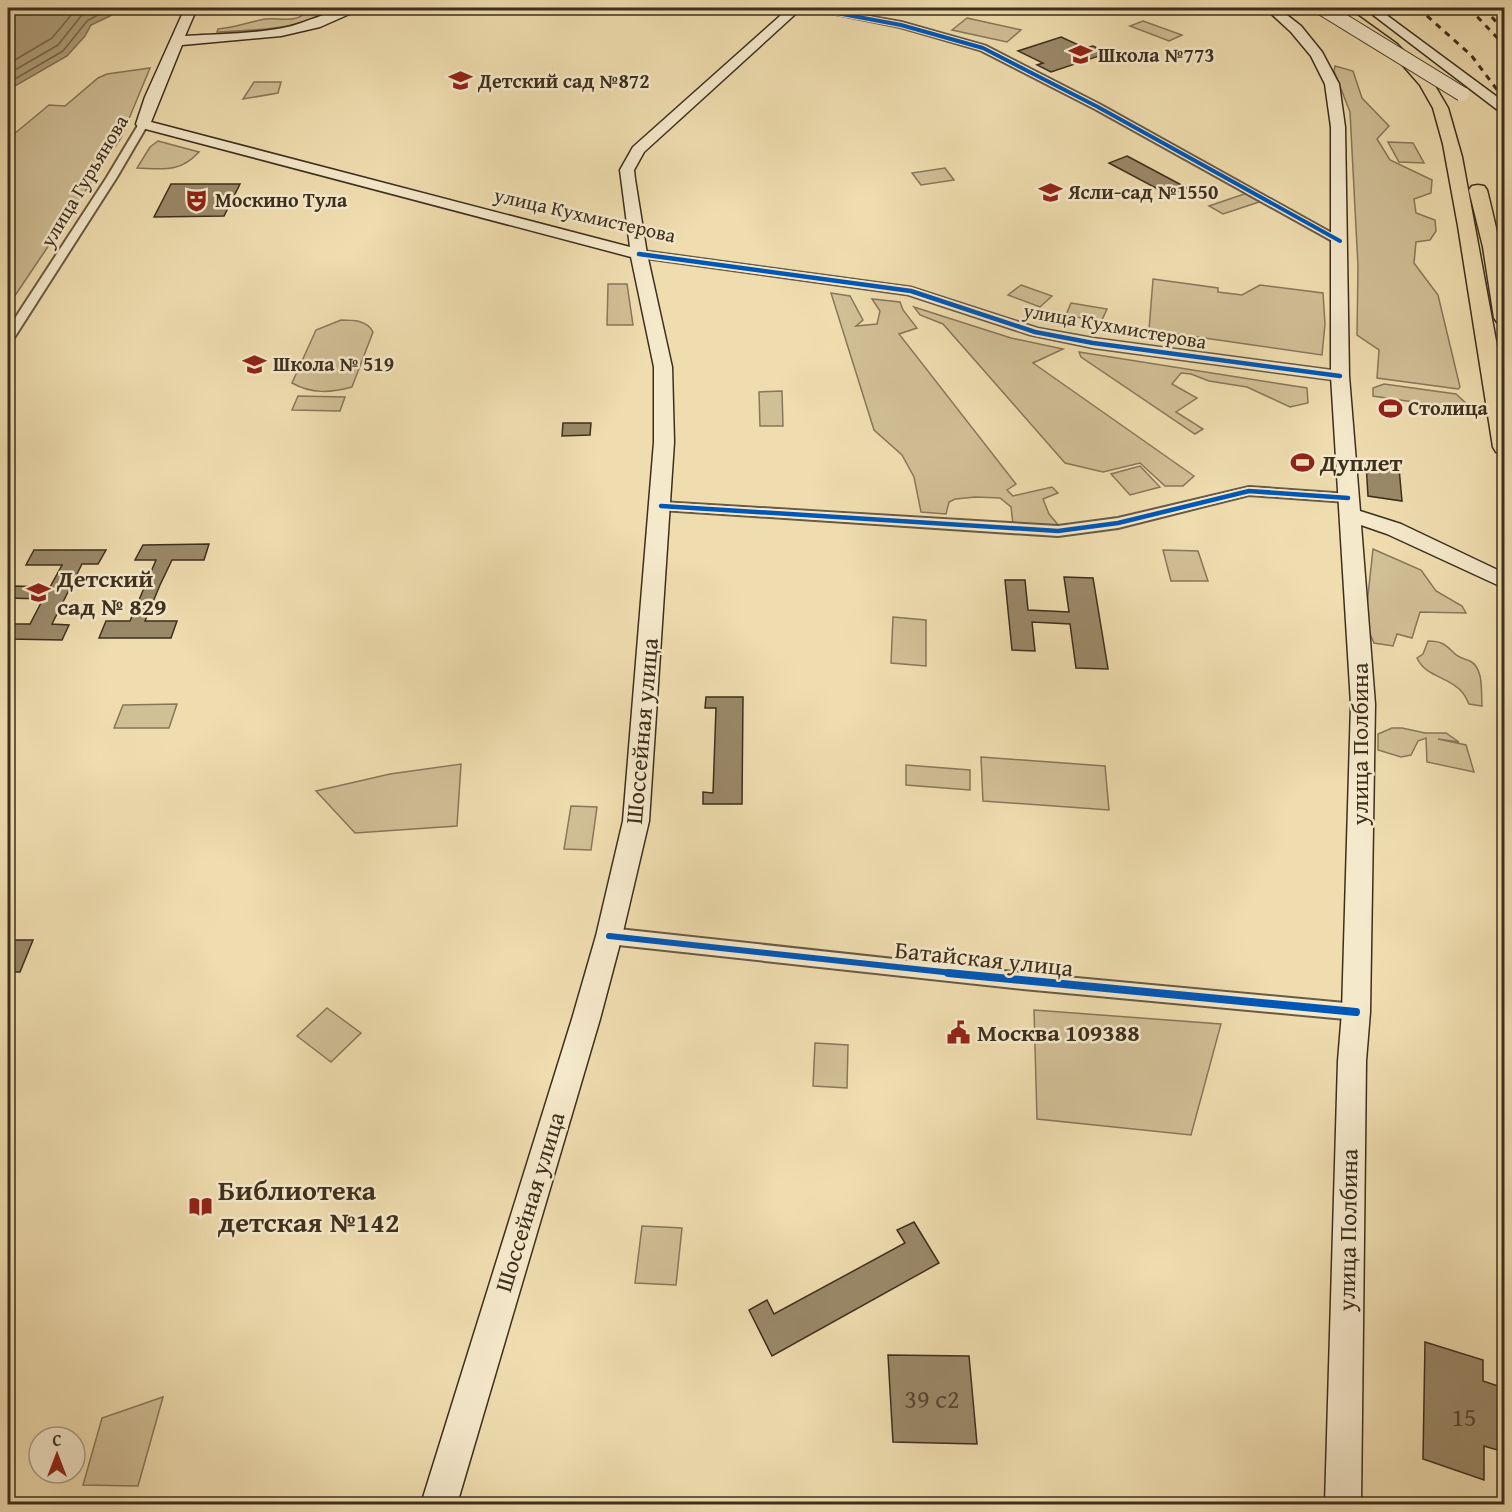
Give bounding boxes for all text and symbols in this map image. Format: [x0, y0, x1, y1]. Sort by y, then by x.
place label: Школа №773 [1098, 40, 1215, 69]
school or university icon: Школа №773 [1067, 42, 1093, 68]
place label: Детский сад №872 [477, 66, 650, 95]
school or university icon: Детский сад №872 [447, 68, 473, 94]
street label: улица Гурьянова [32, 109, 135, 253]
place label: Ясли-сад №1550 [1067, 177, 1218, 206]
street label: улица Кухмистерова [491, 179, 679, 250]
school or university icon: Ясли-сад №1550 [1037, 179, 1063, 205]
place label: Москино Тула [215, 185, 348, 214]
theatre icon: Москино Тула [184, 187, 210, 213]
street label: улица Кухмистерова [1020, 295, 1209, 356]
place label: Школа № 519 [273, 349, 394, 378]
school or university icon: Школа № 519 [242, 351, 268, 377]
place label: Столица [1408, 393, 1489, 422]
sports icon: Столица [1377, 395, 1403, 421]
place label: Дуплет [1319, 445, 1402, 480]
sports icon: Дуплет [1289, 450, 1315, 476]
place label: Детский сад № 829 [56, 561, 167, 624]
school or university icon: Детский сад № 829 [26, 580, 52, 606]
street label: Шоссейная улица [616, 636, 667, 825]
street label: улица Полбина [1342, 662, 1377, 826]
street label: Батайская улица [893, 932, 1076, 985]
place label: Москва 109388 [977, 1015, 1140, 1050]
public building icon: Москва 109388 [946, 1020, 972, 1046]
street label: Шоссейная улица [485, 1107, 574, 1296]
street label: улица Полбина [1329, 1148, 1366, 1313]
place label: Библиотека детская №142 [218, 1169, 399, 1242]
library icon: Библиотека детская №142 [187, 1193, 213, 1219]
house number: 39 с2 [905, 1379, 959, 1418]
house number: 15 [1451, 1397, 1477, 1436]
north arrow [27, 1425, 87, 1485]
text: С [52, 1428, 62, 1452]

